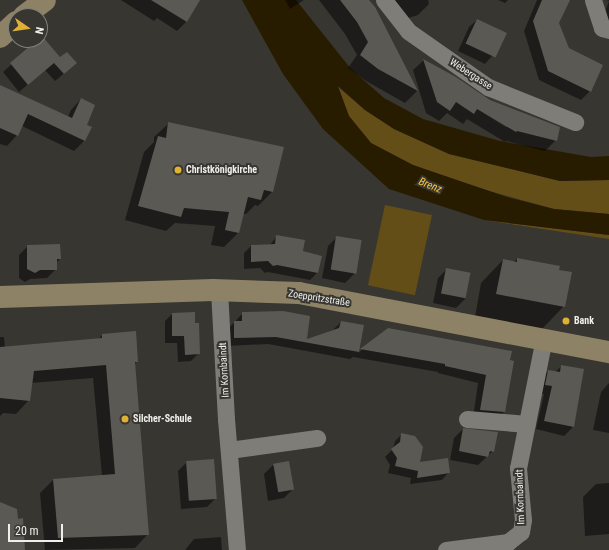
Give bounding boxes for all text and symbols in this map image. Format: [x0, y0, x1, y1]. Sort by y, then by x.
north arrow [8, 8, 48, 48]
text: N [32, 26, 46, 35]
street label: Webergasse [447, 56, 495, 92]
place label: Christkönigkirche [186, 164, 257, 176]
marker: Christkönigkirche [173, 165, 183, 175]
water label: Brenz [416, 175, 444, 197]
street label: Zoeppritzstraße [287, 287, 351, 309]
place label: Bank [574, 315, 594, 327]
marker: Bank [561, 316, 571, 326]
street label: Im Kornbaindt [217, 342, 231, 398]
place label: Silcher-Schule [133, 413, 192, 425]
marker: Silcher-Schule [120, 414, 130, 424]
street label: Im Kornbaindt [513, 469, 527, 525]
scale bar [10, 516, 65, 542]
text: 20 m [15, 524, 39, 538]

